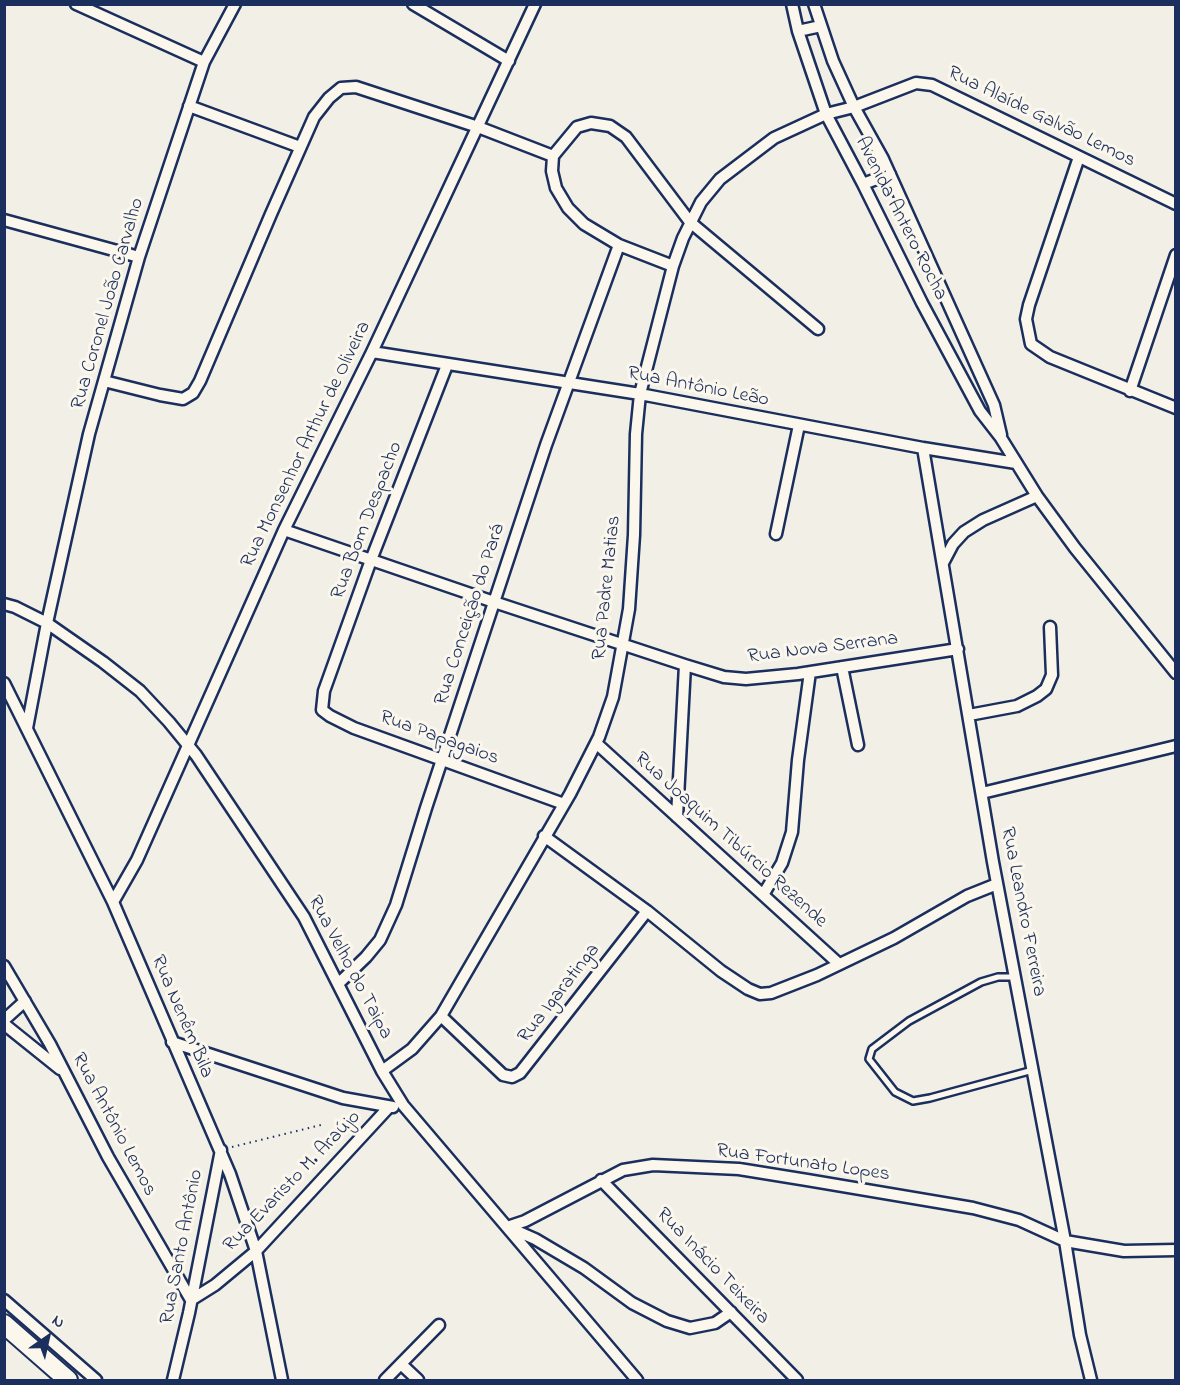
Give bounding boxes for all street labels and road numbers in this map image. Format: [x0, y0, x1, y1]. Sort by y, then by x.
street label: Rua Alaíde Galvão Lemos [943, 62, 1139, 174]
street label: Avenida Antero Rocha [848, 133, 952, 305]
street label: Rua Coronel João Carvalho [67, 196, 151, 412]
street label: Rua Monsenhor Arthur de Oliveira [237, 318, 377, 572]
street label: Rua Antônio Leão [625, 363, 771, 413]
street label: Rua Bom Despacho [327, 439, 409, 603]
street label: Rua Padre Matias [588, 515, 628, 661]
street label: Rua Conceição do Pará [430, 521, 512, 709]
street label: Rua Nova Serrana [746, 628, 900, 670]
street label: Rua Papagaios [376, 706, 502, 772]
street label: Rua Joaquim Tibúrcio Rezende [629, 748, 831, 934]
street label: Rua Leandro Ferreira [994, 825, 1050, 999]
street label: Rua Velho do Taipa [301, 892, 397, 1044]
street label: Rua Igaratinga [514, 939, 606, 1049]
street label: Rua Nenêm Bila [144, 952, 218, 1082]
street label: Rua Antônio Lemos [65, 1049, 161, 1201]
street label: Rua Evaristo M. Araújo [219, 1106, 367, 1258]
street label: Rua Fortunato Lopes [715, 1140, 891, 1188]
street label: Rua Santo Antônio [156, 1168, 210, 1326]
street label: Rua Inácio Teixeira [650, 1204, 774, 1330]

